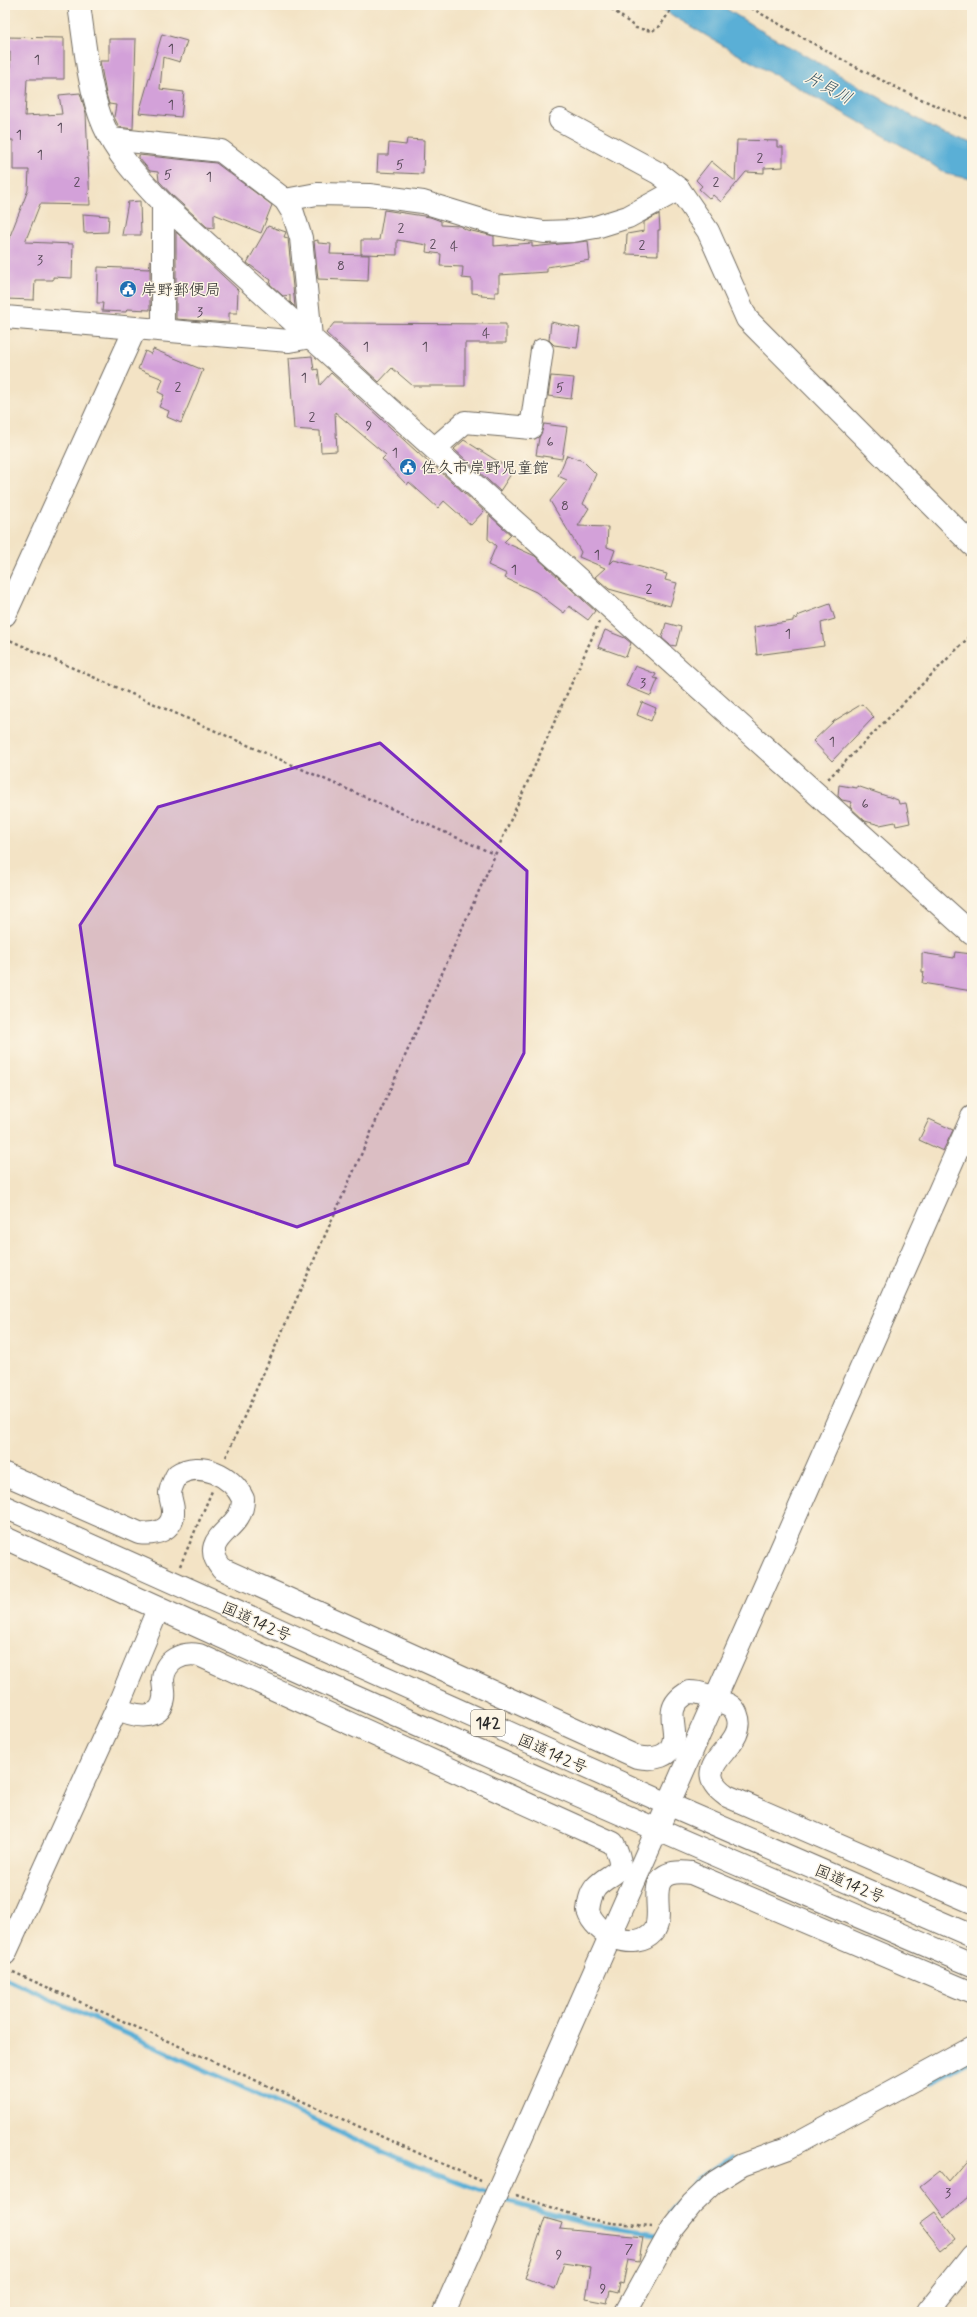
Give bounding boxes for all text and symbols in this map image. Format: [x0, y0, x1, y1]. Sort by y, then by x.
house number: 1 [168, 40, 174, 58]
house number: 1 [34, 51, 40, 69]
water label: 片貝川 [801, 66, 856, 110]
house number: 1 [168, 96, 174, 114]
house number: 1 [57, 119, 63, 137]
house number: 1 [16, 126, 22, 144]
house number: 1 [37, 146, 43, 164]
house number: 2 [757, 149, 764, 167]
house number: 5 [396, 156, 404, 174]
house number: 5 [164, 166, 172, 184]
house number: 1 [206, 168, 212, 186]
house number: 2 [74, 173, 81, 191]
house number: 2 [713, 173, 720, 191]
house number: 2 [398, 219, 405, 237]
house number: 2 [430, 235, 437, 253]
house number: 2 [639, 236, 646, 254]
house number: 4 [450, 238, 458, 256]
house number: 3 [37, 251, 43, 269]
house number: 8 [337, 257, 345, 275]
public building icon: 岸野郵便局 [118, 279, 138, 299]
place label: 岸野郵便局 [141, 280, 221, 301]
house number: 3 [197, 303, 203, 321]
house number: 4 [482, 325, 490, 343]
house number: 1 [363, 338, 369, 356]
house number: 1 [422, 338, 428, 356]
house number: 1 [301, 369, 307, 387]
house number: 2 [175, 378, 182, 396]
house number: 5 [556, 379, 564, 397]
house number: 2 [309, 408, 316, 426]
house number: 9 [366, 417, 373, 435]
house number: 6 [546, 433, 554, 451]
house number: 1 [392, 444, 398, 462]
public building icon: 佐久市岸野児童館 [398, 457, 418, 477]
place label: 佐久市岸野児童館 [421, 458, 549, 479]
house number: 8 [561, 497, 569, 515]
house number: 1 [594, 546, 600, 564]
house number: 1 [511, 561, 517, 579]
house number: 2 [646, 580, 653, 598]
house number: 1 [785, 625, 791, 643]
house number: 3 [640, 674, 646, 692]
house number: 1 [829, 733, 835, 751]
house number: 6 [861, 795, 869, 813]
street label: 国道142号 [218, 1598, 295, 1647]
road number: 142 [471, 1710, 505, 1736]
street label: 国道142号 [514, 1730, 591, 1779]
street label: 国道142号 [811, 1860, 888, 1909]
house number: 3 [945, 2184, 951, 2202]
house number: 7 [625, 2240, 634, 2258]
house number: 9 [556, 2246, 563, 2264]
house number: 9 [600, 2280, 607, 2298]

